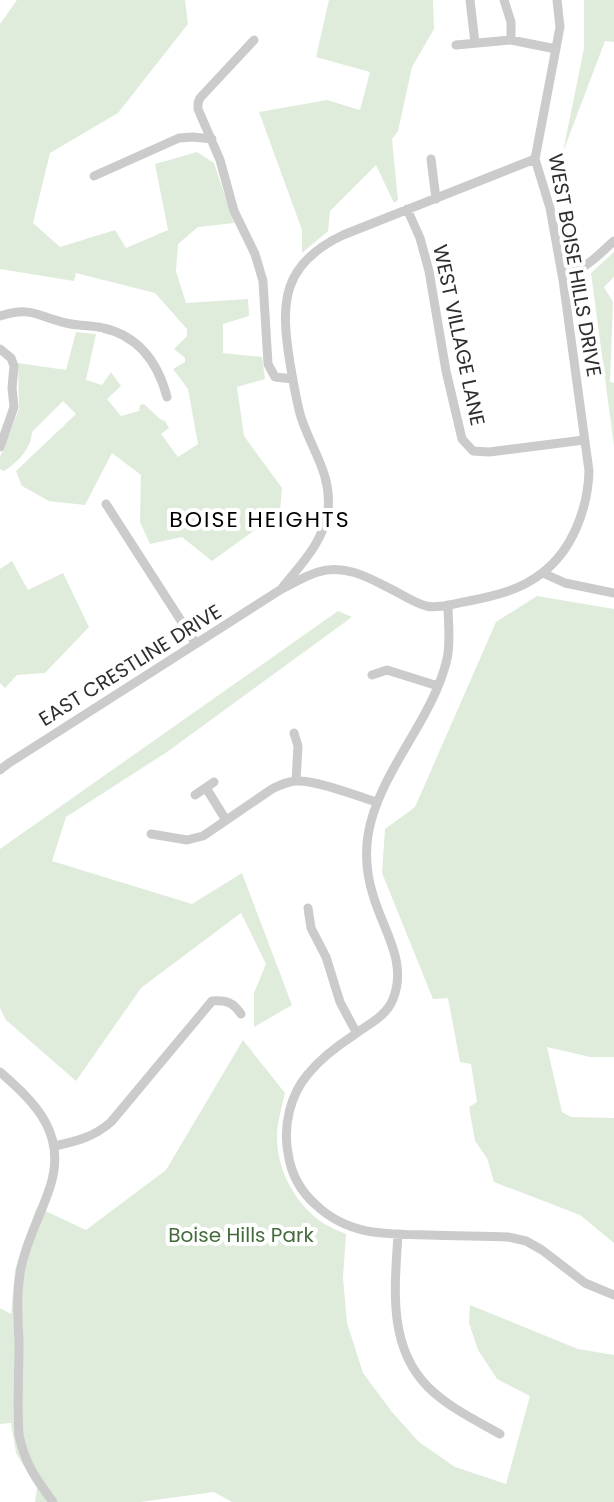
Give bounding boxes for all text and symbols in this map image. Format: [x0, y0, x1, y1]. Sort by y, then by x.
street label: WEST BOISE HILLS DRIVE [542, 151, 608, 379]
street label: WEST VILLAGE LANE [426, 242, 492, 428]
district label: BOISE HEIGHTS [169, 504, 351, 535]
street label: EAST CRESTLINE DRIVE [33, 597, 227, 733]
park label: Boise Hills Park [168, 1221, 314, 1249]

